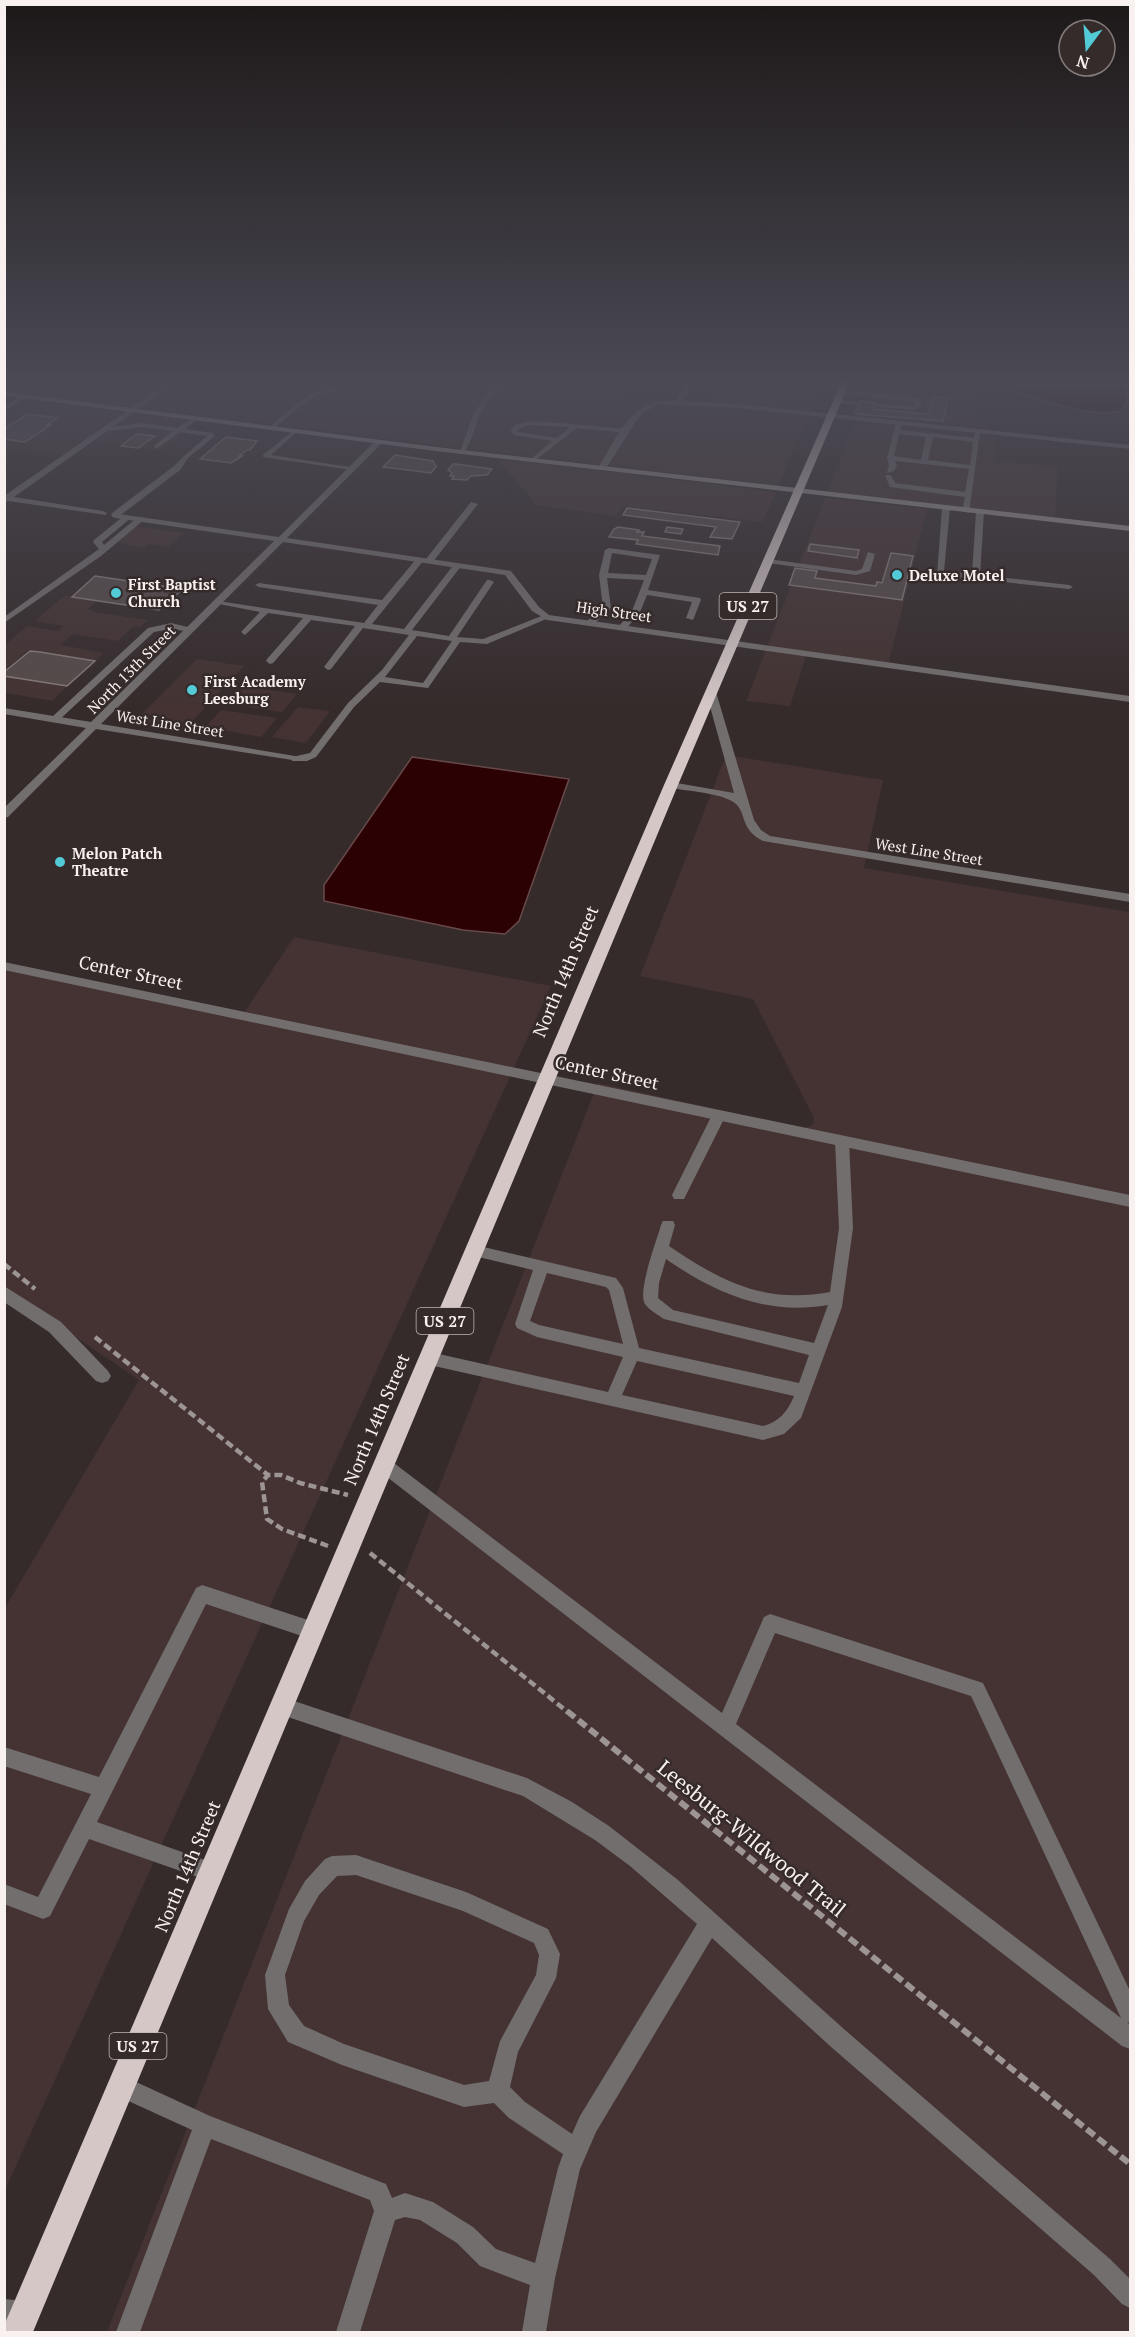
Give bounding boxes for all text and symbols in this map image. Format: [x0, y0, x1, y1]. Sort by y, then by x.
north arrow [1057, 18, 1117, 78]
text: N [1074, 50, 1092, 75]
place label: Deluxe Motel [909, 565, 1004, 585]
marker: Deluxe Motel [890, 568, 904, 582]
place label: First Baptist Church [128, 574, 216, 611]
marker: First Baptist Church [109, 586, 123, 600]
road number: US 27 [720, 593, 777, 619]
street label: High Street [575, 596, 653, 626]
street label: North 13th Street [83, 620, 180, 717]
place label: First Academy Leesburg [204, 671, 307, 708]
marker: First Academy Leesburg [185, 683, 199, 697]
street label: West Line Street [115, 705, 226, 741]
street label: West Line Street [874, 833, 985, 869]
place label: Melon Patch Theatre [72, 843, 163, 880]
marker: Melon Patch Theatre [53, 855, 67, 869]
street label: North 14th Street [527, 901, 604, 1040]
street label: Center Street [77, 949, 186, 995]
street label: Center Street [553, 1049, 662, 1095]
road number: US 27 [416, 1308, 474, 1334]
street label: North 14th Street [338, 1349, 415, 1488]
street label: Leesburg-Wildwood Trail [652, 1753, 852, 1923]
street label: North 14th Street [149, 1796, 226, 1935]
road number: US 27 [110, 2033, 166, 2059]

